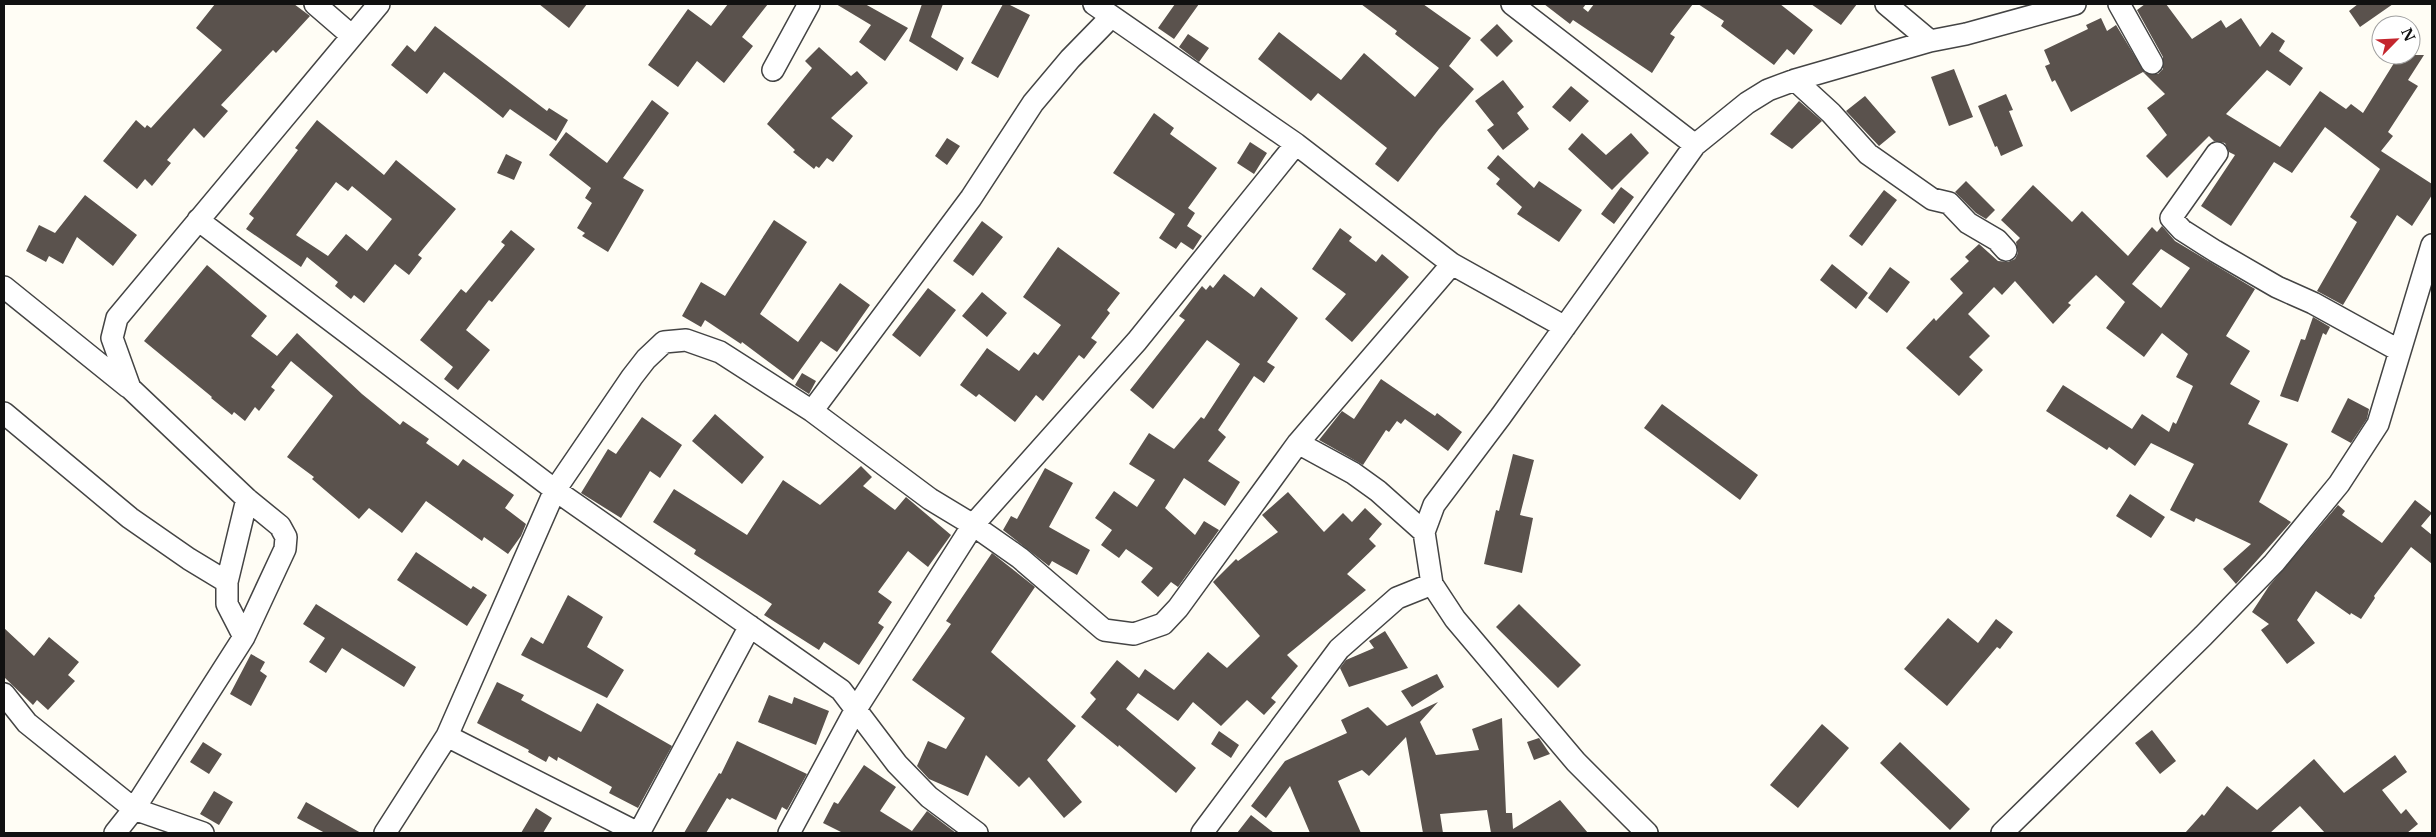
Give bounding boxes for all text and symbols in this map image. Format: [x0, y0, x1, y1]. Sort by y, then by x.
north arrow [2371, 15, 2421, 65]
text: N [2397, 25, 2419, 44]

